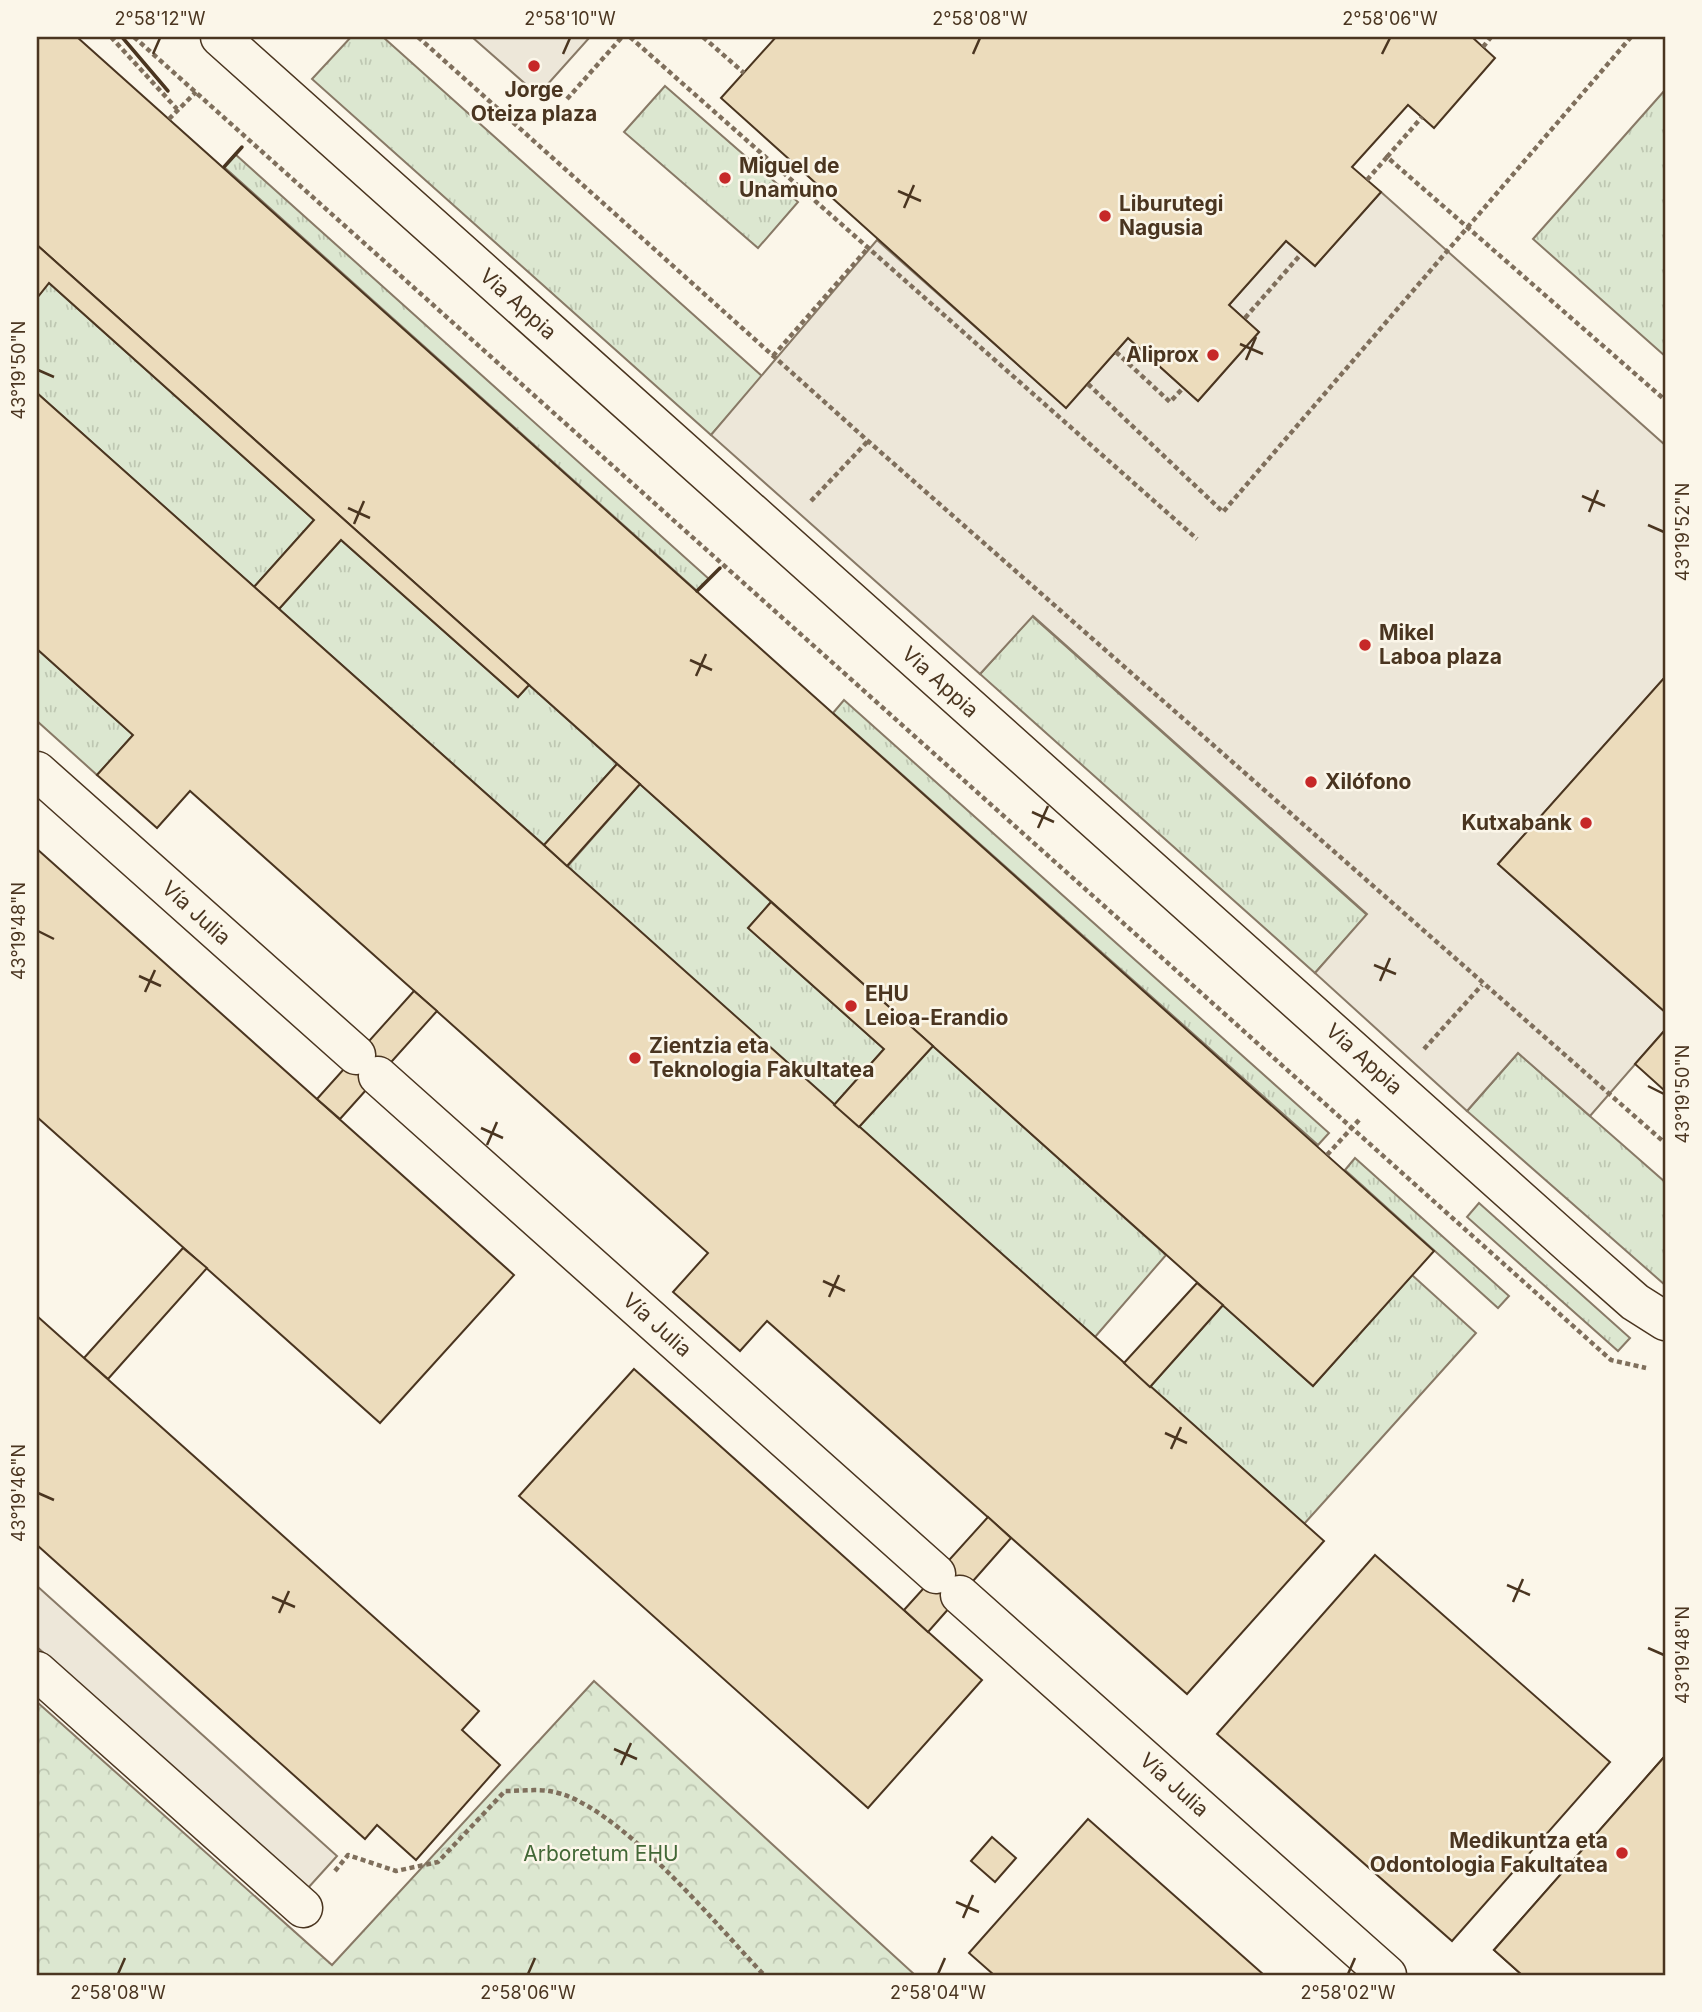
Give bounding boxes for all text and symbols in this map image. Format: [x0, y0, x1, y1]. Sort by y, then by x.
text: 2°58'12"W [114, 8, 206, 29]
text: 2°58'10"W [524, 8, 616, 29]
text: 2°58'08"W [932, 8, 1028, 29]
text: 2°58'06"W [1342, 8, 1438, 29]
marker: Jorge Oteiza plaza [526, 58, 542, 74]
place label: Jorge Oteiza plaza [471, 77, 597, 126]
place label: Miguel de Unamuno [739, 153, 840, 202]
marker: Miguel de Unamuno [717, 170, 733, 186]
place label: Liburutegi Nagusia [1119, 191, 1223, 240]
marker: Liburutegi Nagusia [1097, 208, 1113, 224]
street label: Via Appia [475, 263, 562, 344]
text: 43°19'50"N [8, 321, 29, 419]
place label: Aliprox [1126, 342, 1199, 367]
marker: Aliprox [1205, 347, 1221, 363]
text: 43°19'52"N [1672, 483, 1693, 581]
place label: Mikel Laboa plaza [1379, 620, 1502, 669]
marker: Mikel Laboa plaza [1357, 637, 1373, 653]
street label: Via Appia [897, 641, 984, 722]
place label: Xilófono [1325, 769, 1412, 794]
marker: Xilófono [1303, 774, 1319, 790]
place label: Kutxabank [1462, 810, 1573, 835]
marker: Kutxabank [1578, 815, 1594, 831]
street label: Vía Julia [157, 875, 236, 950]
text: 43°19'48"N [8, 882, 29, 980]
place label: EHU Leioa-Erandio [865, 981, 1008, 1030]
marker: EHU Leioa-Erandio [843, 998, 859, 1014]
street label: Via Appia [1321, 1018, 1408, 1099]
place label: Zientzia eta Teknologia Fakultatea [649, 1033, 875, 1082]
text: 43°19'50"N [1672, 1045, 1693, 1143]
marker: Zientzia eta Teknologia Fakultatea [627, 1050, 643, 1066]
street label: Vía Julia [618, 1287, 697, 1362]
text: 43°19'46"N [8, 1444, 29, 1542]
text: 43°19'48"N [1672, 1606, 1693, 1704]
street label: Vía Julia [1135, 1747, 1214, 1822]
place label: Medikuntza eta Odontologia Fakultatea [1370, 1828, 1608, 1877]
park label: Arboretum EHU [523, 1841, 679, 1866]
marker: Medikuntza eta Odontologia Fakultatea [1614, 1845, 1630, 1861]
text: 2°58'08"W [70, 1982, 166, 2003]
text: 2°58'06"W [480, 1982, 576, 2003]
text: 2°58'04"W [890, 1982, 986, 2003]
text: 2°58'02"W [1300, 1982, 1396, 2003]

